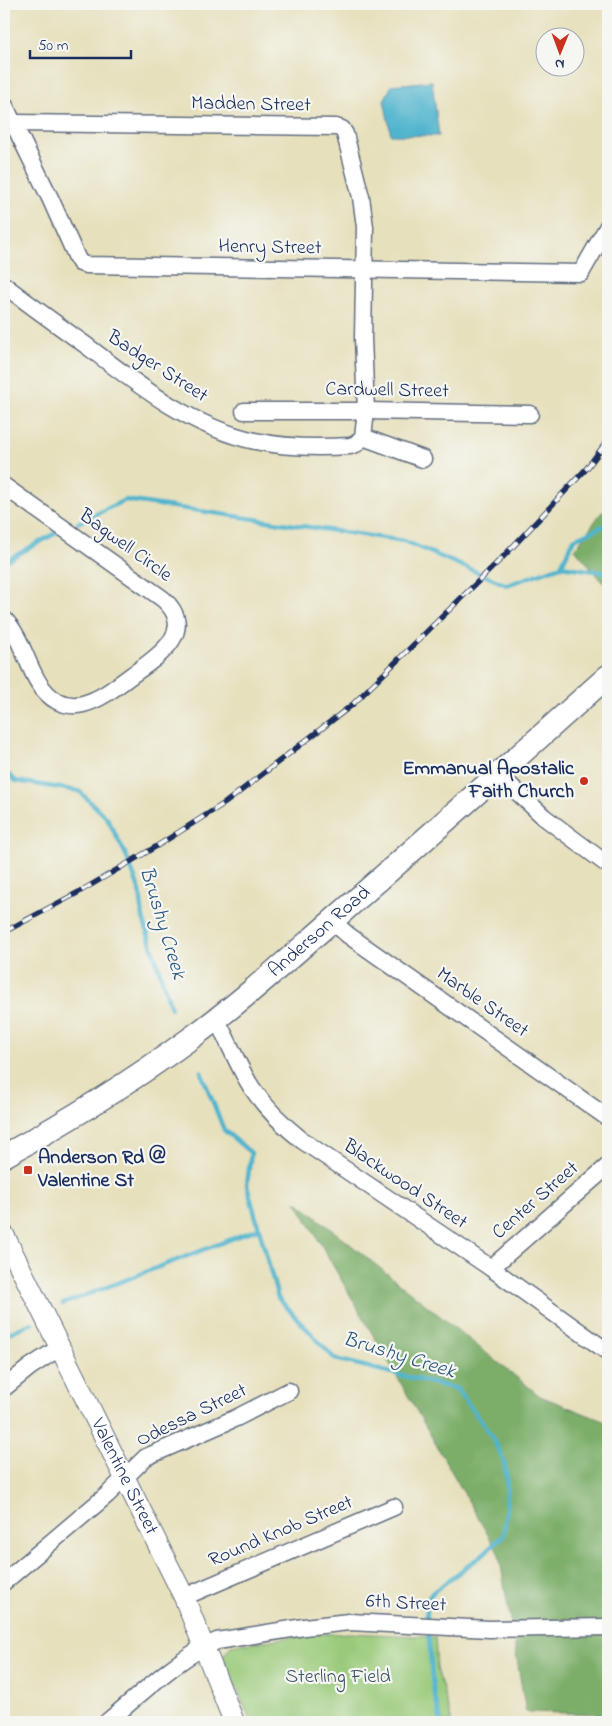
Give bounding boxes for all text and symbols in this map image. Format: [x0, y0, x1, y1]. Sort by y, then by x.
scale bar [30, 28, 131, 60]
north arrow [534, 28, 584, 78]
text: 50 m [38, 35, 69, 57]
text: N [555, 53, 565, 74]
street label: Madden Street [191, 89, 311, 121]
street label: Henry Street [218, 233, 322, 263]
street label: Badger Street [99, 323, 213, 411]
street label: Cardwell Street [325, 375, 449, 407]
street label: Bagwell Circle [71, 502, 178, 591]
place label: Emmanual Apostalic Faith Church [403, 755, 575, 807]
marker: Emmanual Apostalic Faith Church [578, 775, 590, 787]
water label: Brushy Creek [131, 863, 194, 984]
street label: Anderson Road [262, 879, 377, 985]
street label: Marble Street [430, 960, 534, 1046]
street label: Blackwood Street [336, 1132, 473, 1238]
place label: Anderson Rd @ Valentine St [37, 1144, 166, 1196]
street label: Center Street [486, 1155, 586, 1247]
marker: Anderson Rd @ Valentine St [22, 1164, 34, 1176]
water label: Brushy Creek [339, 1325, 460, 1388]
street label: Odessa Street [132, 1377, 252, 1455]
street label: Valentine Street [82, 1413, 166, 1540]
street label: Round Knob Street [204, 1488, 358, 1575]
street label: 6th Street [365, 1587, 447, 1621]
park label: Sterling Field [285, 1663, 391, 1693]

